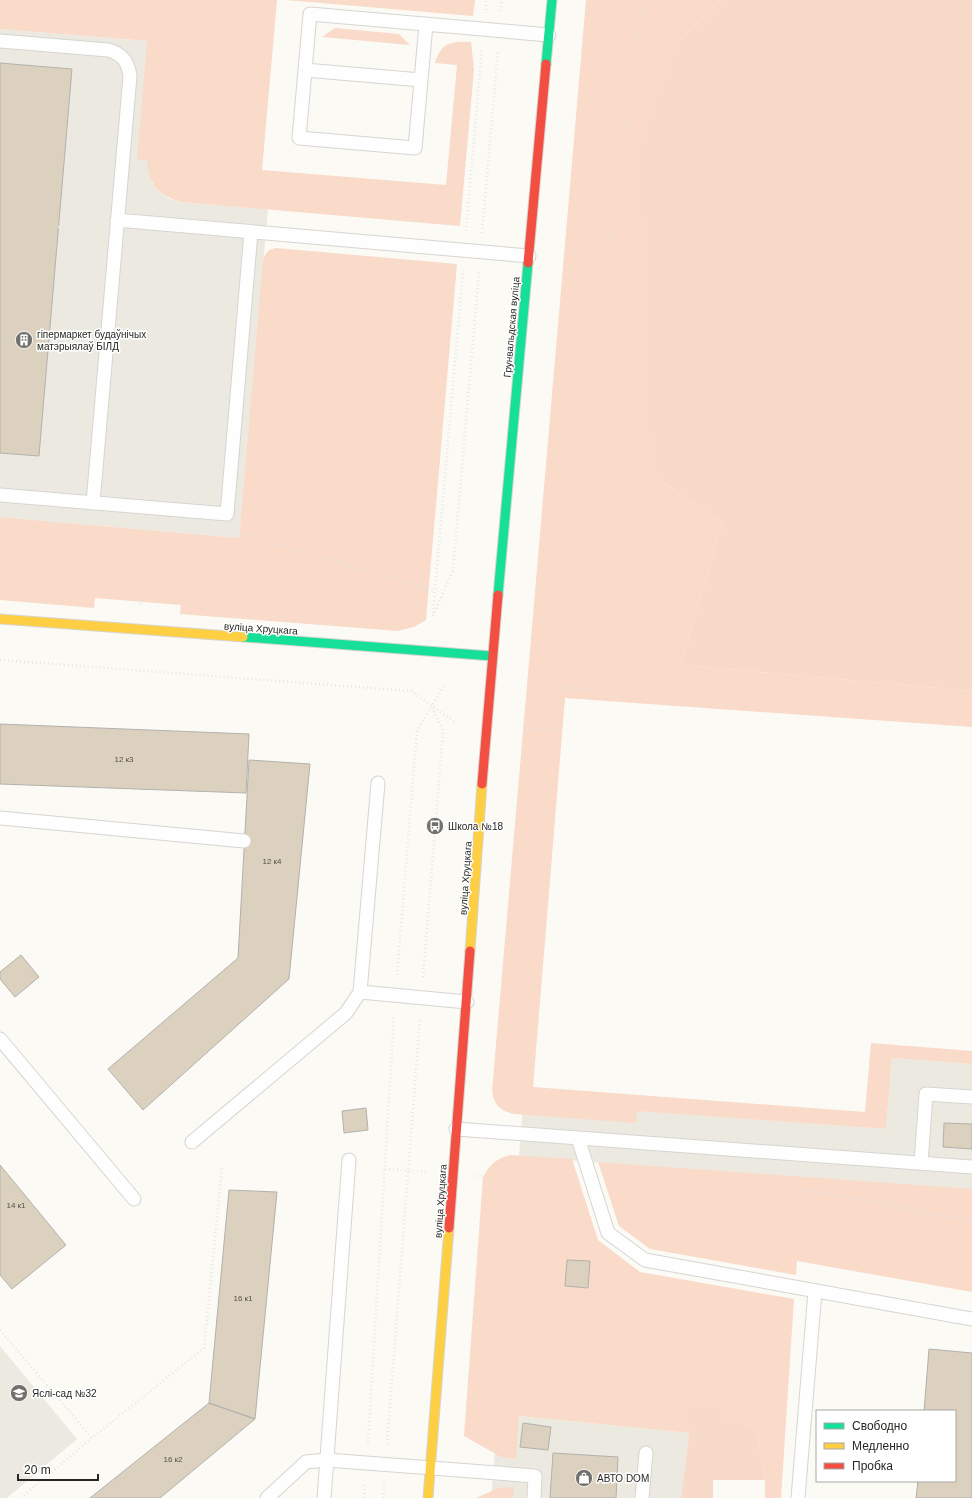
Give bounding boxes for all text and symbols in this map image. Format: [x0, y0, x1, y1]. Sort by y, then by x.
street label: Грунвальдская вуліца [502, 276, 521, 378]
place label: гіпермаркет будаўнічых матэрыялаў БІЛД [37, 329, 146, 352]
building icon: гіпермаркет будаўнічых матэрыялаў БІЛД [14, 330, 34, 350]
street label: вуліца Хруцкага [224, 620, 299, 637]
house number: 12 к3 [114, 755, 134, 764]
bus stop icon: Школа №18 [425, 816, 445, 836]
place label: Школа №18 [448, 821, 503, 832]
street label: вуліца Хруцкага [457, 840, 474, 915]
house number: 12 к4 [262, 857, 282, 866]
street label: вуліца Хруцкага [432, 1163, 449, 1238]
house number: 14 к1 [6, 1201, 26, 1210]
house number: 16 к1 [233, 1294, 253, 1303]
school or university icon: Яслі-сад №32 [9, 1383, 29, 1403]
place label: Яслі-сад №32 [32, 1388, 97, 1399]
legend [816, 1410, 956, 1482]
text: Свободно [852, 1419, 907, 1433]
text: Медленно [852, 1439, 909, 1453]
house number: 16 к2 [163, 1455, 183, 1464]
scale bar [18, 1456, 98, 1482]
text: Пробка [852, 1459, 893, 1473]
text: 20 m [24, 1463, 51, 1477]
shop icon: АВТО DOM [574, 1468, 594, 1488]
place label: АВТО DOM [597, 1473, 649, 1484]

